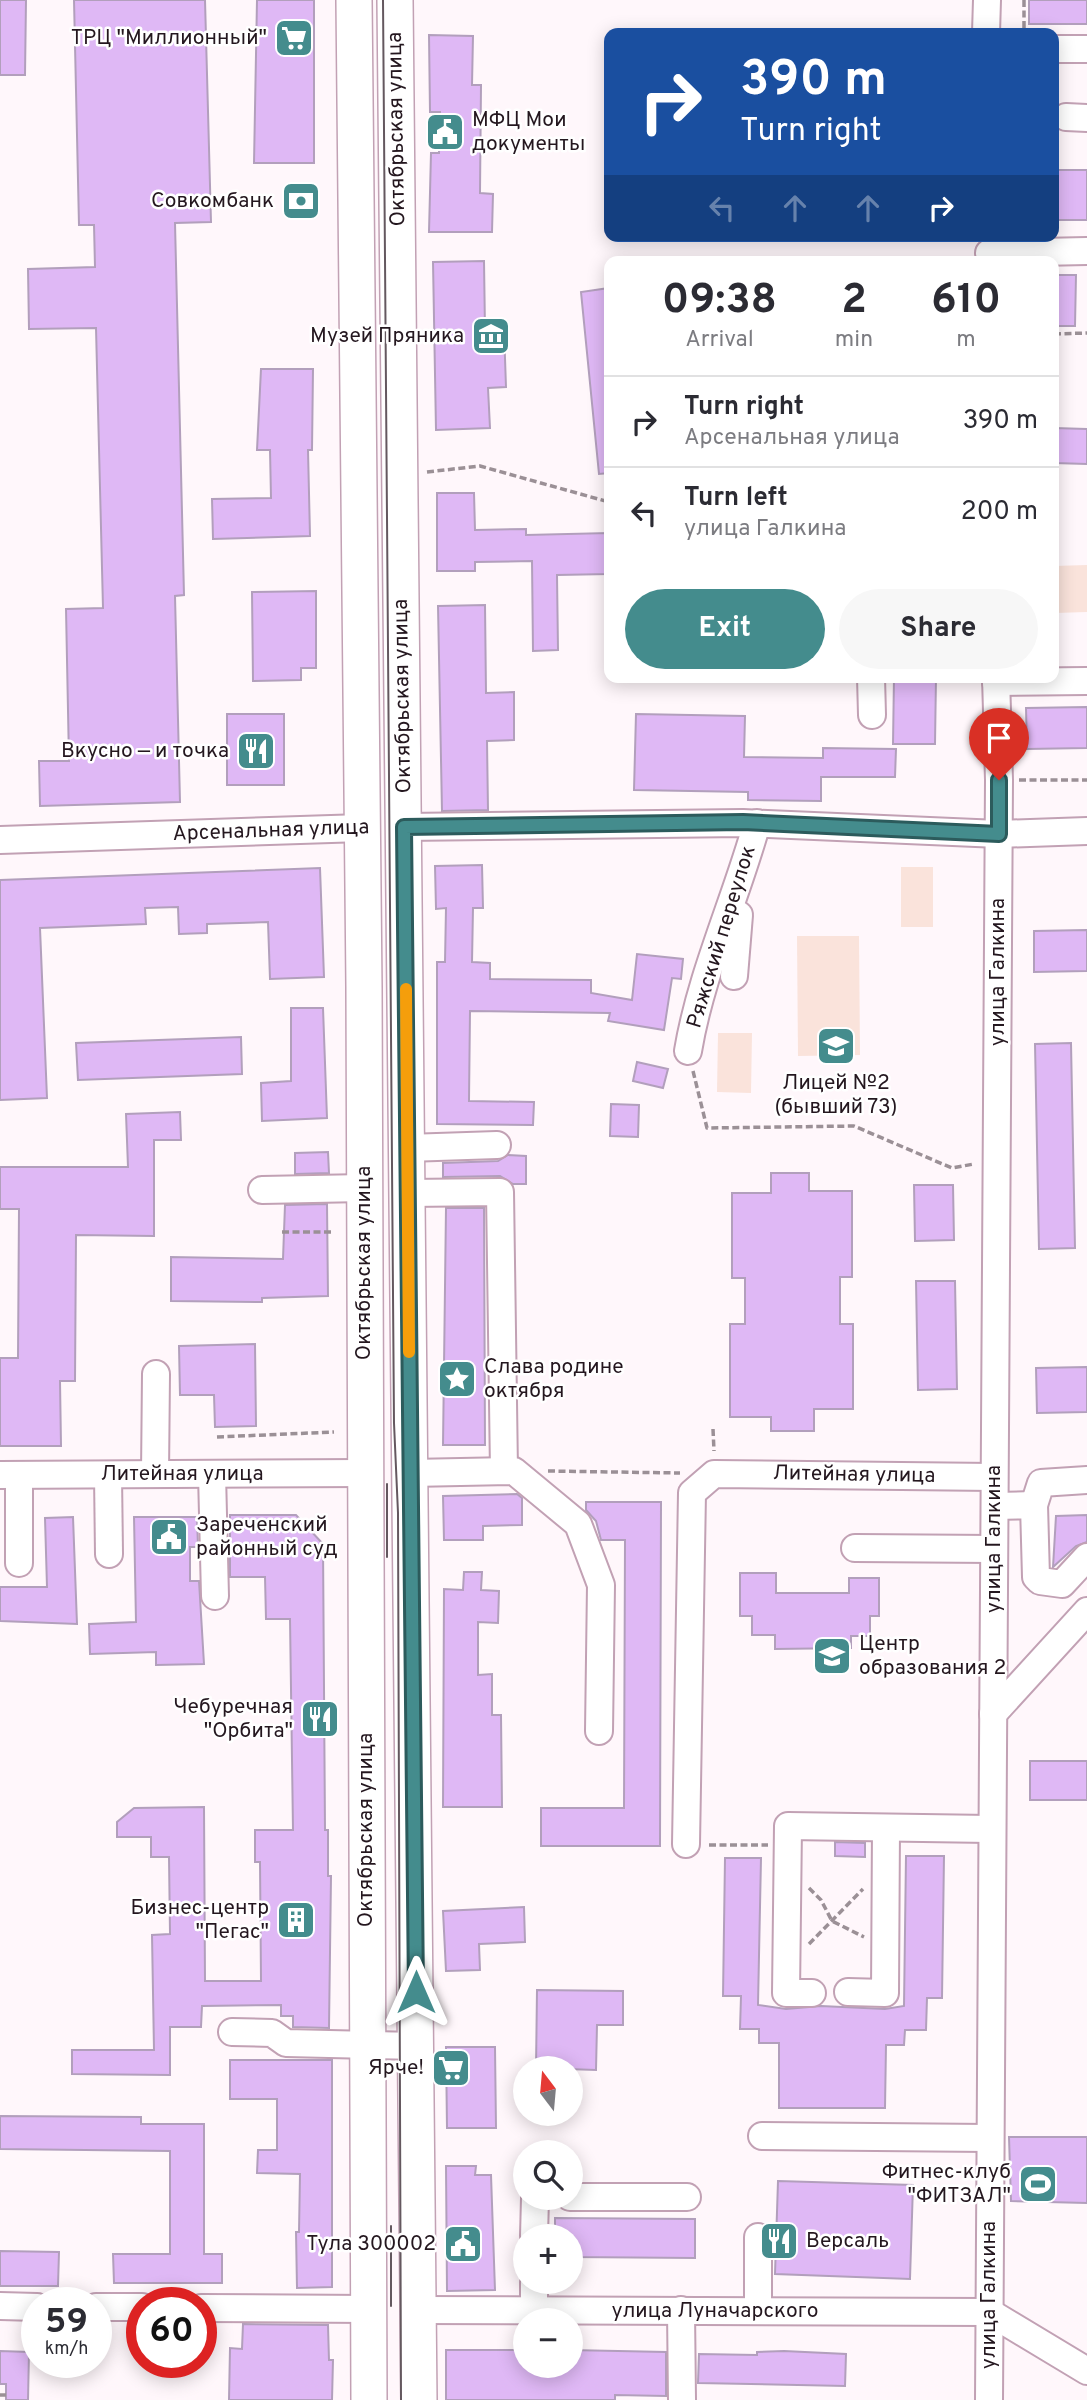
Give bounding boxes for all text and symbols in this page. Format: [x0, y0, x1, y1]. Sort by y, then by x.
supermarket icon: ТРЦ "Миллионный" [273, 17, 315, 59]
place label: ТРЦ "Миллионный" [71, 25, 267, 52]
street label: Октябрьская улица [382, 32, 412, 226]
text: 390 m [740, 51, 887, 113]
icon: right [625, 56, 716, 147]
place label: МФЦ Мои документы [472, 107, 585, 158]
public building icon: МФЦ Мои документы [424, 111, 466, 153]
text: Turn right [740, 112, 882, 152]
bank icon: Совкомбанк [280, 180, 322, 222]
place label: Совкомбанк [151, 188, 274, 215]
icon: left [703, 189, 741, 227]
icon: ahead [776, 189, 814, 227]
icon: ahead [849, 189, 887, 227]
icon: right [922, 189, 960, 227]
text: 09:38 [662, 275, 777, 328]
text: 2 [841, 275, 867, 328]
text: 610 [931, 275, 1001, 328]
museum icon: Музей Пряника [470, 315, 512, 357]
place label: Музей Пряника [310, 323, 464, 350]
text: Arrival [685, 326, 754, 355]
text: min [835, 326, 873, 355]
text: m [956, 326, 976, 355]
text: Turn right [684, 391, 804, 424]
icon: right [625, 403, 663, 441]
text: 390 m [963, 405, 1038, 438]
text: Арсенальная улица [684, 424, 900, 453]
text: Turn left [684, 482, 788, 515]
icon: left [625, 494, 663, 532]
text: 200 m [961, 496, 1038, 529]
text: улица Галкина [684, 515, 846, 544]
button: Exit [625, 589, 825, 669]
button: Share [839, 589, 1038, 669]
street label: Октябрьская улица [388, 599, 418, 793]
pin [969, 708, 1029, 780]
icon: arrive [980, 719, 1018, 757]
restaurant icon: Вкусно — и точка [235, 730, 277, 772]
place label: Вкусно — и точка [61, 738, 229, 765]
street label: Арсенальная улица [172, 814, 370, 848]
street label: Ряжский переулок [681, 842, 763, 1032]
street label: улица Галкина [985, 898, 1012, 1046]
school or university icon: Лицей №2 (бывший 73) [815, 1025, 857, 1067]
place label: Лицей №2 (бывший 73) [774, 1070, 898, 1121]
street label: Октябрьская улица [351, 1166, 378, 1360]
place label: Слава родине октября [484, 1354, 624, 1405]
place icon: Слава родине октября [436, 1358, 478, 1400]
street label: Литейная улица [772, 1460, 936, 1490]
street label: Литейная улица [101, 1461, 263, 1488]
street label: улица Галкина [981, 1465, 1008, 1613]
place label: Зареченский районный суд [196, 1512, 338, 1563]
public building icon: Зареченский районный суд [148, 1516, 190, 1558]
place label: Центр образования 2 [859, 1631, 1006, 1682]
school or university icon: Центр образования 2 [811, 1635, 853, 1677]
place label: Чебуречная "Орбита" [173, 1694, 293, 1745]
restaurant icon: Чебуречная "Орбита" [299, 1698, 341, 1740]
street label: Октябрьская улица [353, 1733, 380, 1927]
place label: Бизнес-центр "Пегас" [130, 1895, 269, 1946]
building icon: Бизнес-центр "Пегас" [275, 1899, 317, 1941]
position arrow [379, 1955, 453, 2029]
supermarket icon: Ярче! [430, 2047, 472, 2089]
place label: Ярче! [368, 2055, 424, 2082]
north arrow [513, 2056, 583, 2126]
map controls [513, 2056, 583, 2378]
button: search [513, 2140, 583, 2210]
place label: Фитнес-клуб "ФИТЗАЛ" [882, 2159, 1011, 2210]
sports icon: Фитнес-клуб "ФИТЗАЛ" [1017, 2163, 1059, 2205]
restaurant icon: Версаль [758, 2220, 800, 2262]
street label: улица Галкина [976, 2221, 1003, 2369]
public building icon: Тула 300002 [442, 2223, 484, 2265]
button: + [513, 2224, 583, 2294]
place label: Версаль [806, 2228, 889, 2255]
place label: Тула 300002 [306, 2231, 436, 2258]
speed limit sign: 60 [126, 2287, 217, 2378]
street label: улица Луначарского [612, 2298, 818, 2325]
text: 59 [45, 2301, 88, 2345]
button: − [513, 2308, 583, 2378]
text: km/h [45, 2338, 88, 2361]

